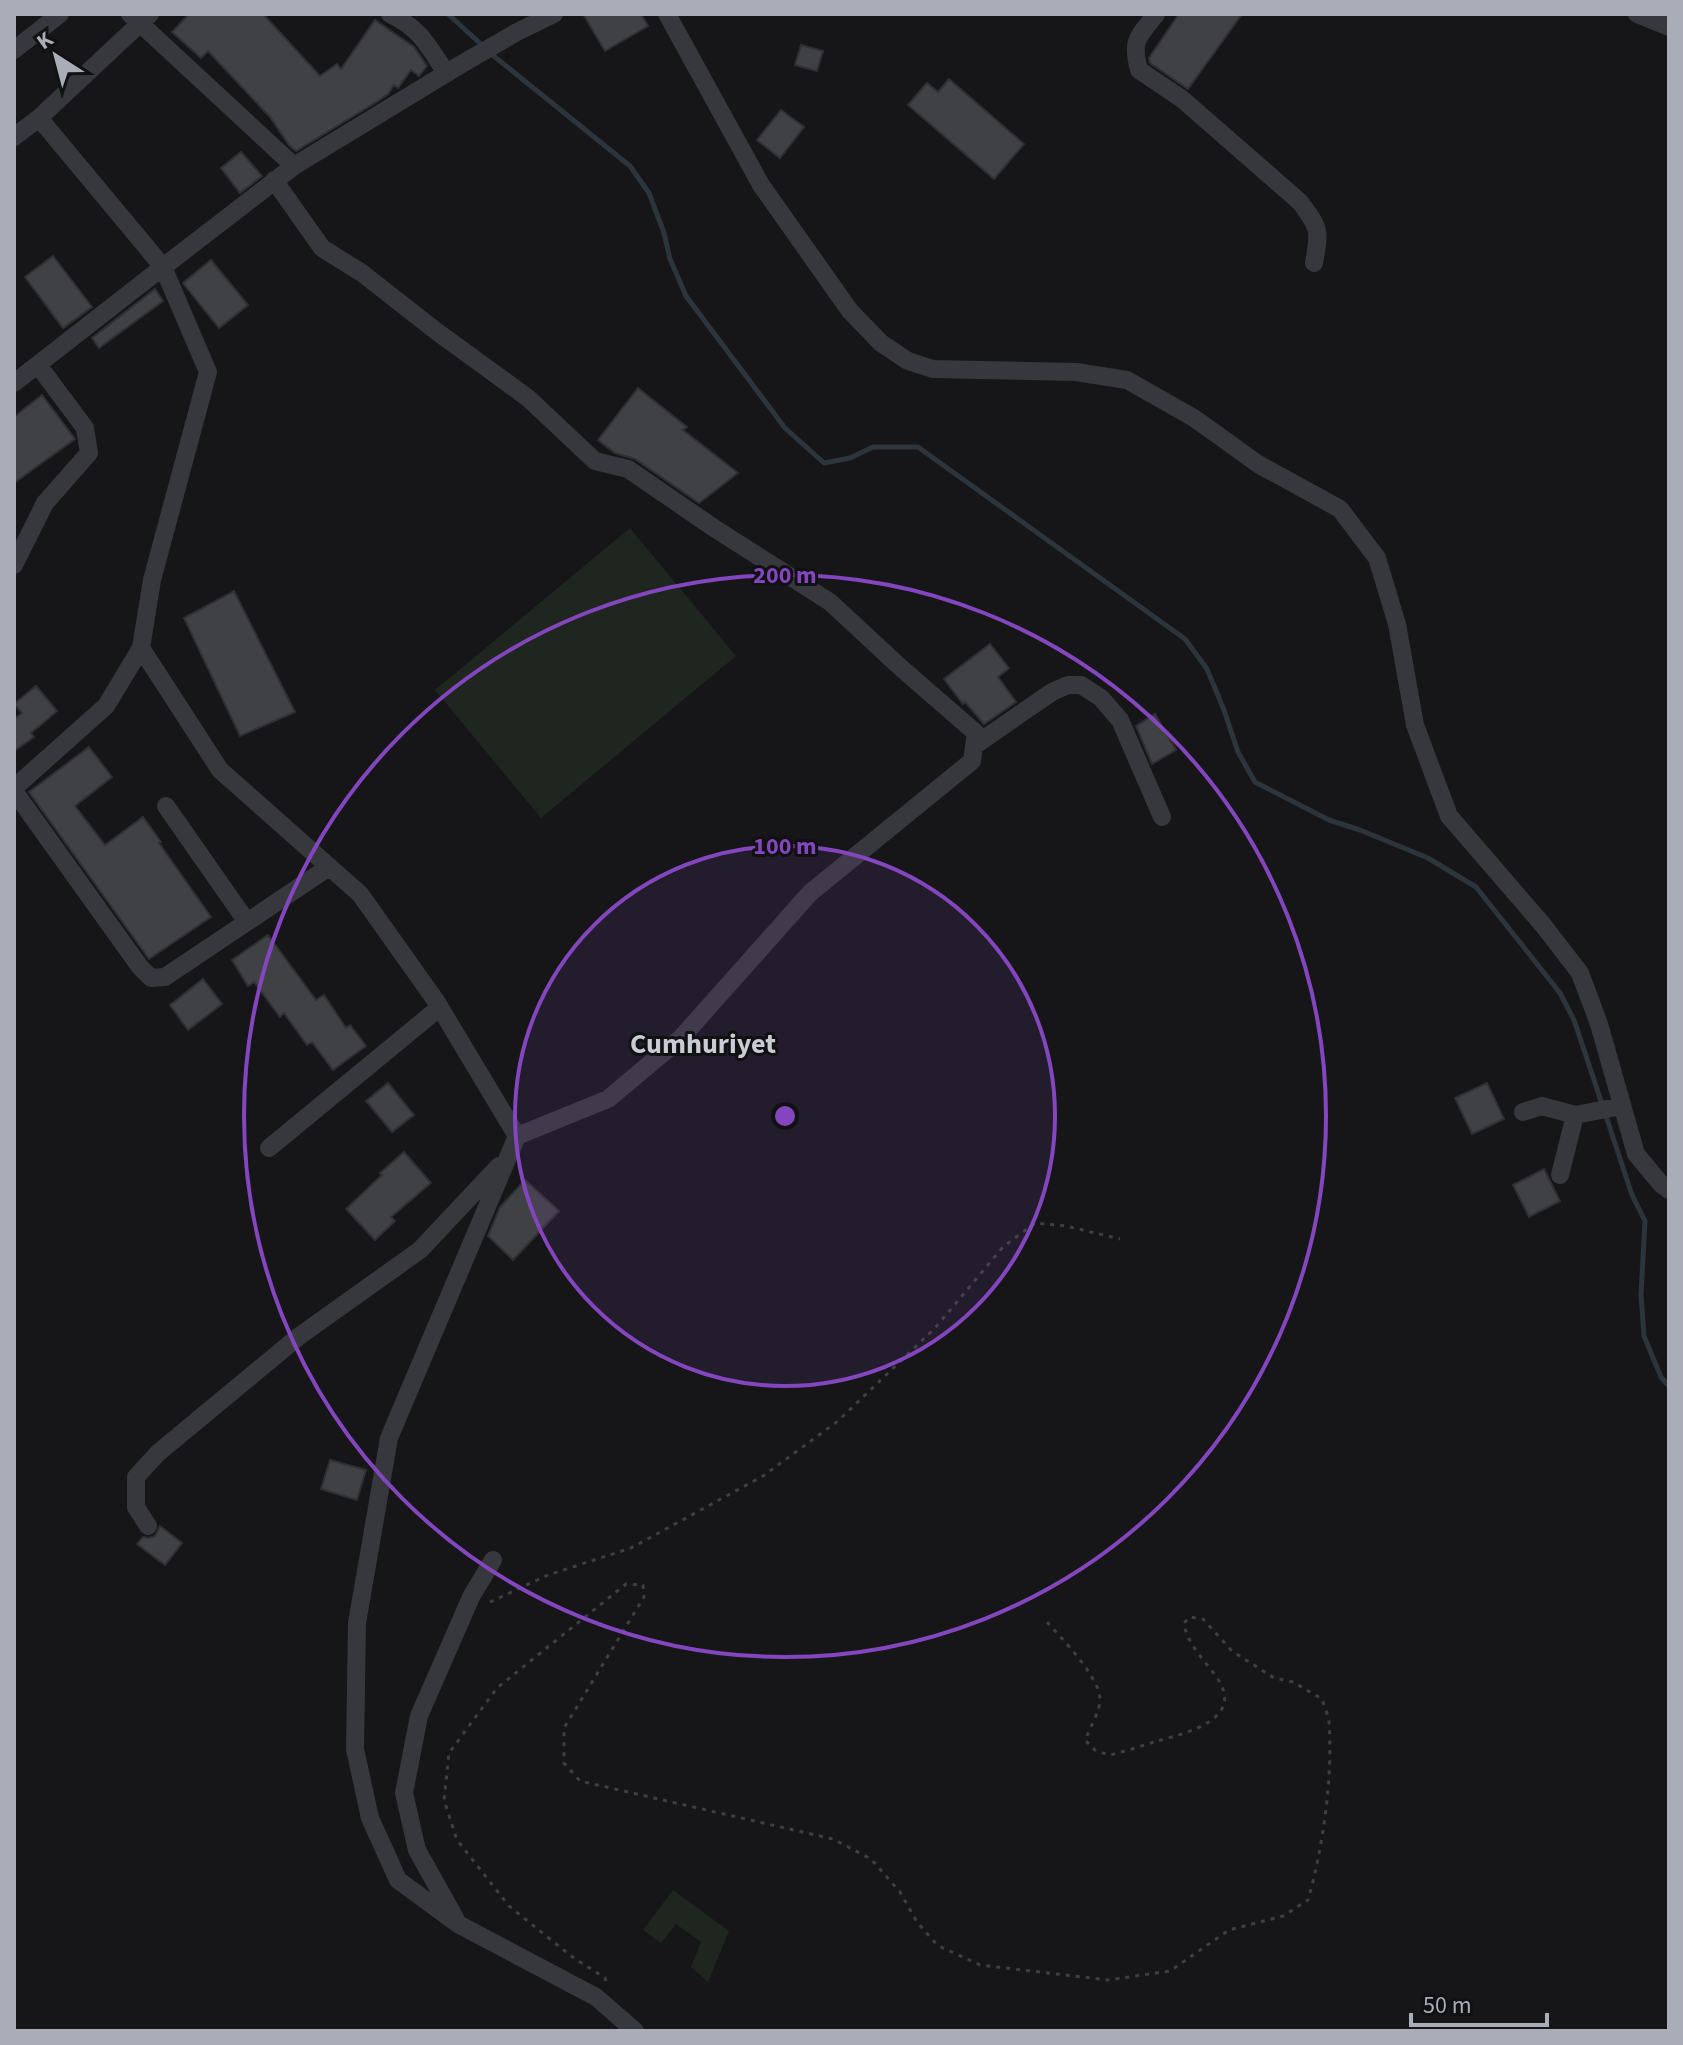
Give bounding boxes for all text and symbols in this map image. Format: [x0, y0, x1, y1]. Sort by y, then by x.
north arrow [16, 16, 96, 96]
text: K [30, 23, 60, 58]
text: 200 m [753, 558, 817, 593]
text: 100 m [753, 829, 817, 864]
district label: Cumhuriyet [630, 1024, 776, 1064]
centre of rings [771, 1102, 799, 1130]
scale bar [1411, 1977, 1547, 2027]
text: 50 m [1423, 1988, 1472, 2023]

